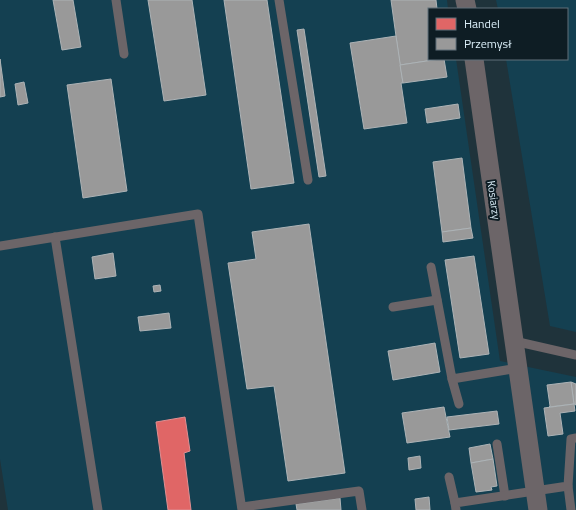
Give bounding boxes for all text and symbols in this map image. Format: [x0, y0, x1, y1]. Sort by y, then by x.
legend [428, 8, 568, 60]
text: Handel [464, 14, 500, 33]
text: Przemysł [464, 34, 512, 53]
street label: Kosiarzy [483, 180, 505, 221]

